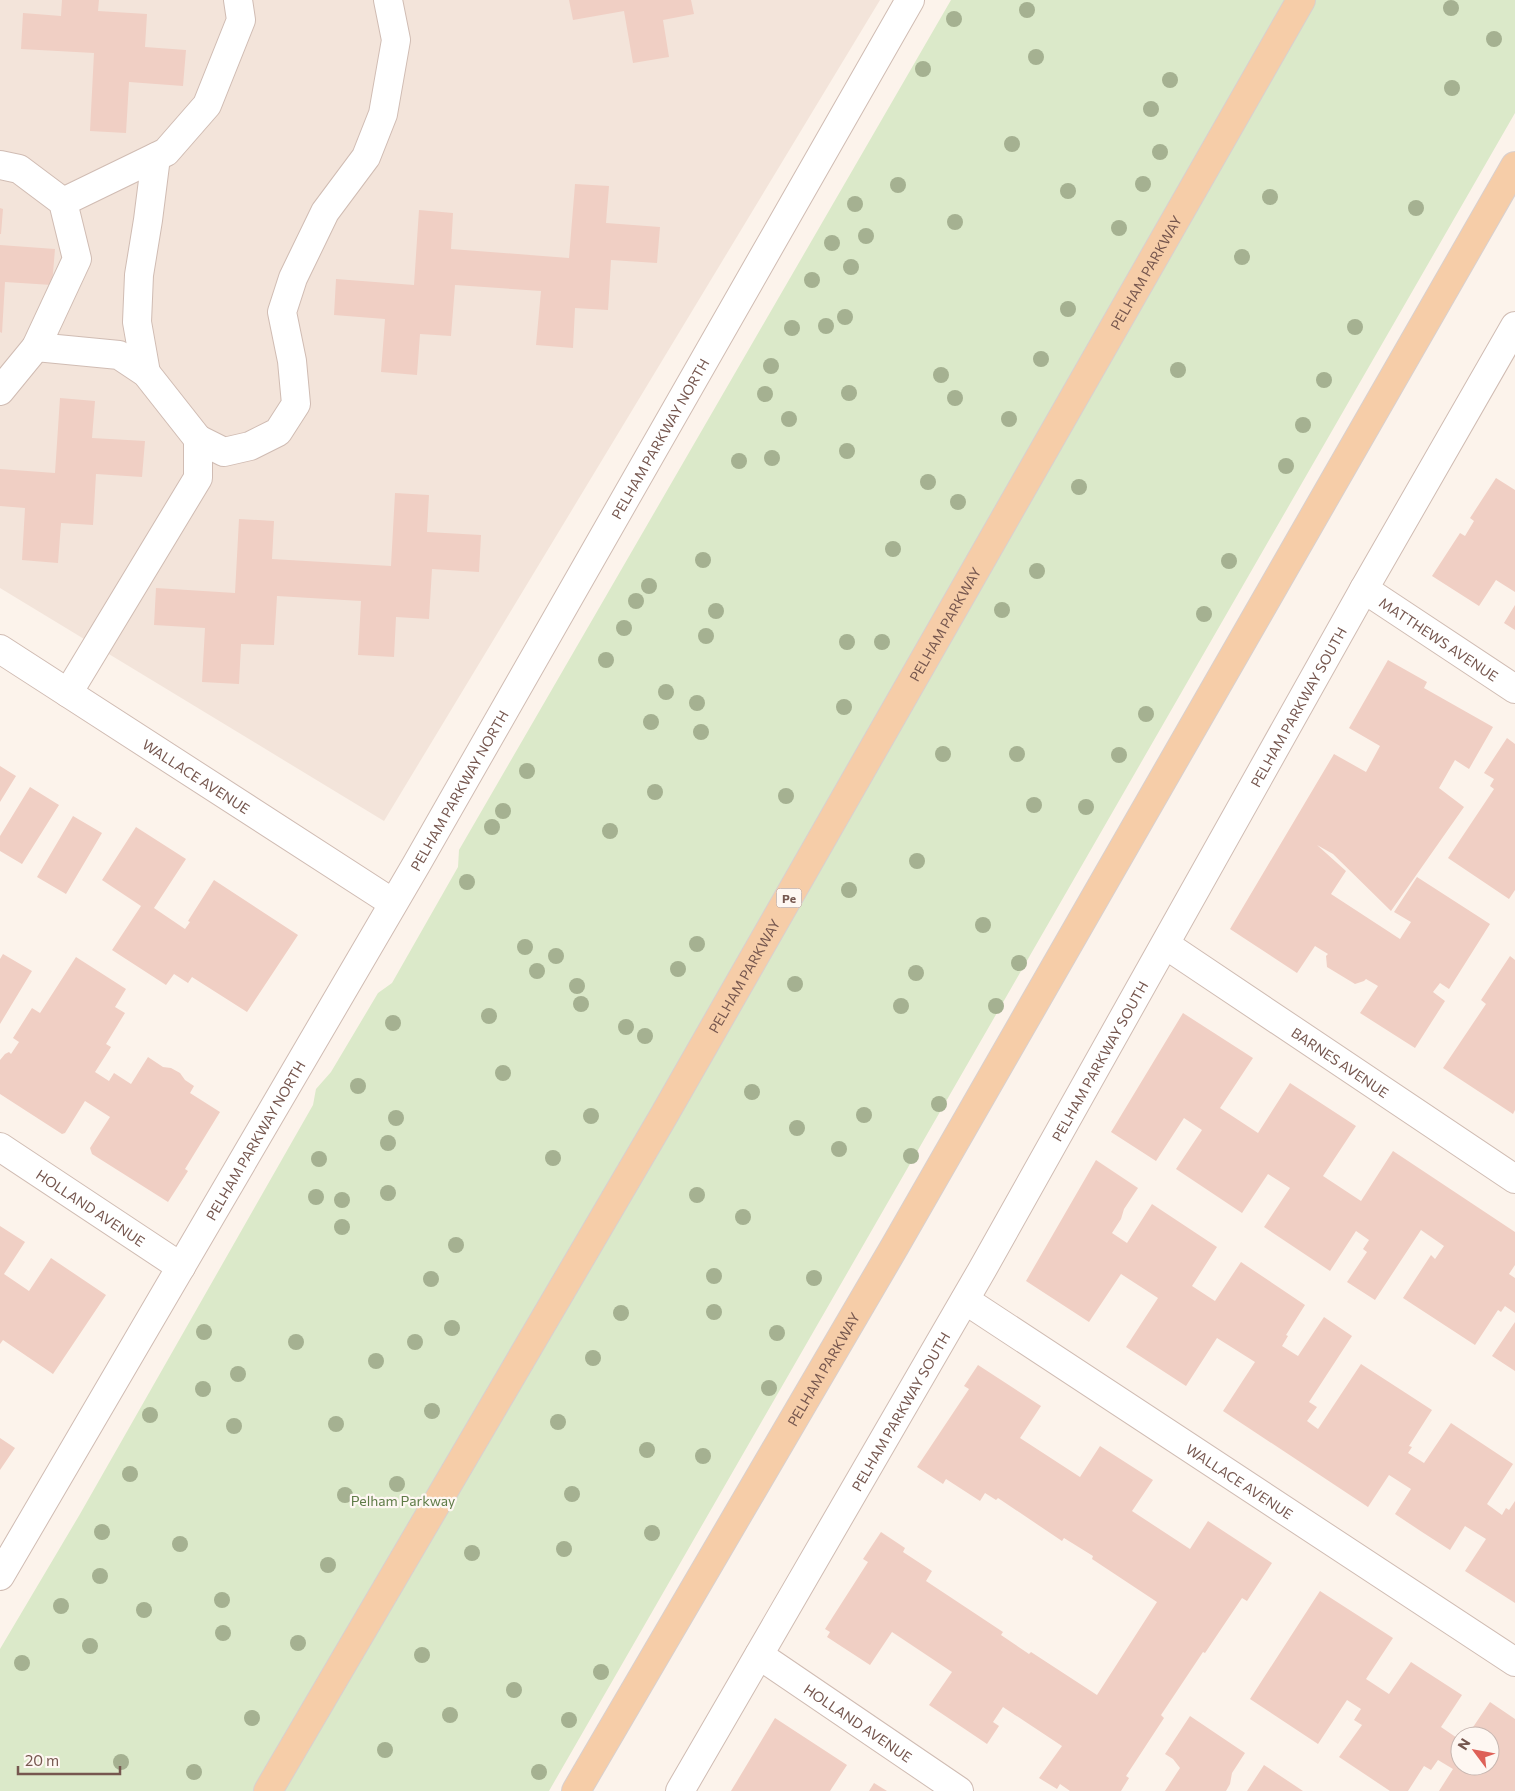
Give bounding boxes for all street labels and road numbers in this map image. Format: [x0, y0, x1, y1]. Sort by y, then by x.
street label: PELHAM PARKWAY [1106, 212, 1185, 332]
street label: PELHAM PARKWAY NORTH [607, 355, 712, 522]
street label: PELHAM PARKWAY [905, 564, 984, 684]
street label: MATTHEWS AVENUE [1376, 593, 1502, 684]
street label: PELHAM PARKWAY SOUTH [1246, 624, 1350, 790]
street label: PELHAM PARKWAY NORTH [406, 707, 511, 873]
street label: WALLACE AVENUE [140, 735, 253, 817]
road number: Pe [776, 888, 802, 908]
street label: PELHAM PARKWAY [704, 916, 783, 1036]
street label: PELHAM PARKWAY SOUTH [1048, 978, 1151, 1144]
street label: BARNES AVENUE [1289, 1023, 1392, 1101]
street label: PELHAM PARKWAY NORTH [202, 1057, 308, 1223]
street label: HOLLAND AVENUE [33, 1165, 148, 1249]
street label: PELHAM PARKWAY [783, 1309, 863, 1429]
street label: PELHAM PARKWAY SOUTH [847, 1329, 953, 1494]
street label: WALLACE AVENUE [1183, 1440, 1296, 1522]
street label: HOLLAND AVENUE [801, 1680, 915, 1765]

